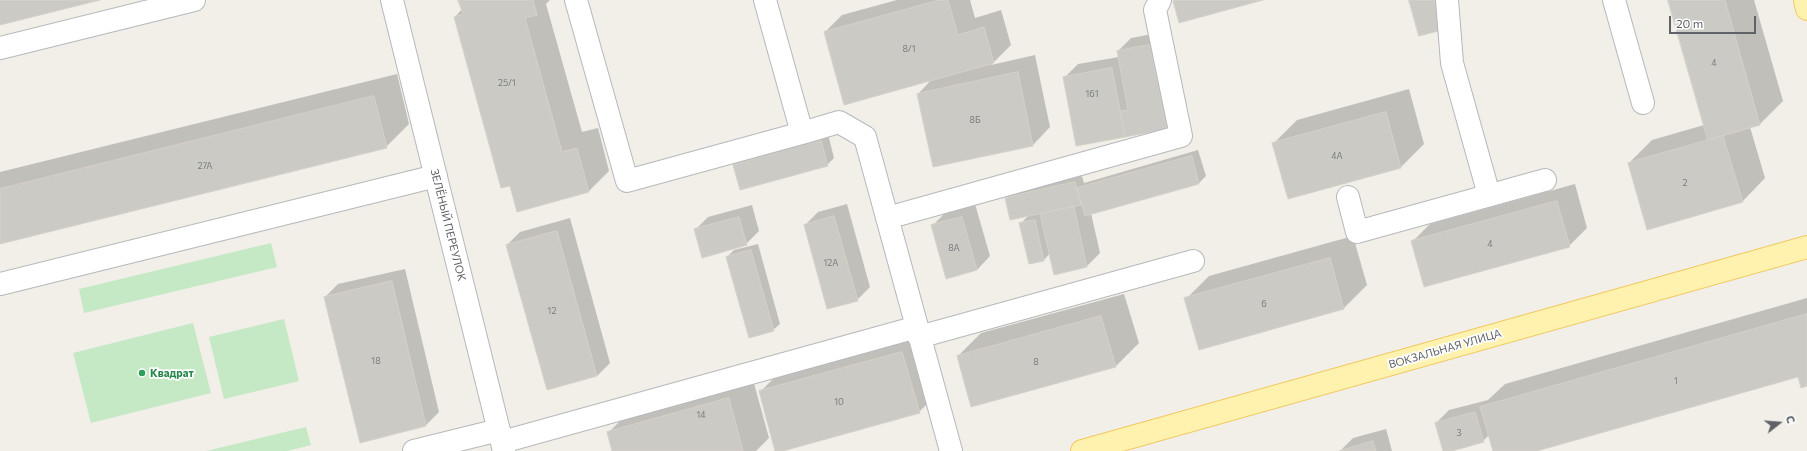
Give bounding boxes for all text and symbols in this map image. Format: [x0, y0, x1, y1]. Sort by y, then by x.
scale bar [1671, 8, 1758, 34]
text: 20 m [1676, 16, 1703, 30]
house number: 8/1 [902, 44, 916, 54]
house number: 4 [1711, 58, 1717, 68]
house number: 25/1 [498, 78, 516, 88]
house number: 161 [1085, 89, 1099, 99]
house number: 8Б [969, 115, 981, 125]
house number: 4А [1331, 151, 1343, 161]
house number: 27А [197, 161, 213, 171]
street label: ЗЕЛЁНЫЙ ПЕРЕУЛОК [428, 167, 468, 283]
house number: 2 [1683, 178, 1687, 188]
house number: 4 [1487, 239, 1493, 249]
house number: 8А [948, 243, 960, 253]
house number: 12А [823, 258, 839, 268]
house number: 6 [1261, 299, 1267, 309]
house number: 12 [548, 306, 556, 316]
street label: ВОКЗАЛЬНАЯ УЛИЦА [1387, 327, 1503, 371]
house number: 18 [371, 356, 381, 366]
house number: 8 [1033, 357, 1039, 367]
place label: Квадрат [150, 366, 194, 380]
marker: Квадрат [137, 368, 147, 378]
house number: 1 [1674, 376, 1678, 386]
house number: 10 [834, 397, 844, 407]
north arrow [1759, 403, 1799, 443]
house number: 14 [696, 410, 706, 420]
text: С [1784, 414, 1798, 425]
house number: 3 [1456, 428, 1462, 438]

